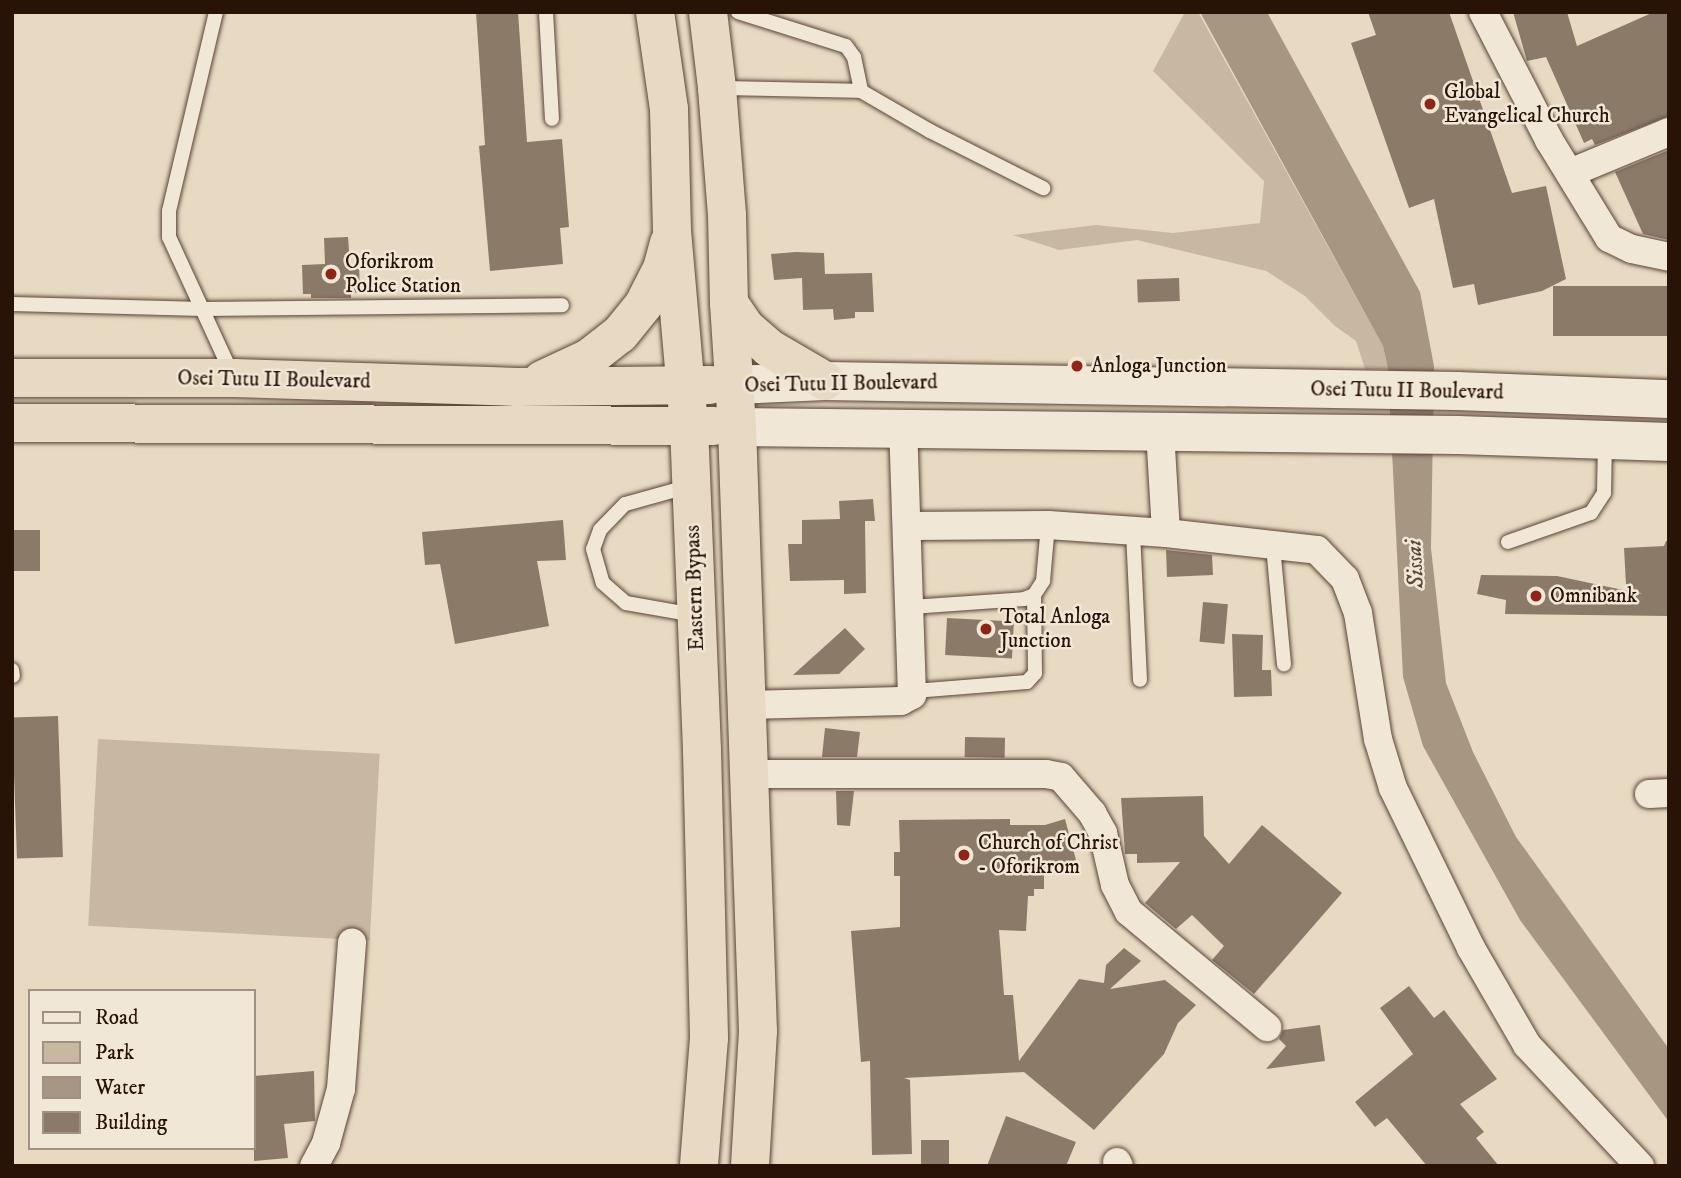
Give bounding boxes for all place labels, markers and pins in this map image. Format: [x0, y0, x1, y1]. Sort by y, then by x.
place label: Global Evangelical Church [1444, 79, 1610, 129]
marker: Global Evangelical Church [1422, 96, 1438, 112]
place label: Oforikrom Police Station [345, 249, 461, 299]
marker: Oforikrom Police Station [323, 266, 339, 282]
place label: Anloga Junction [1091, 353, 1227, 379]
marker: Anloga Junction [1069, 358, 1085, 374]
place label: Omnibank [1550, 583, 1637, 609]
marker: Omnibank [1528, 588, 1544, 604]
place label: Total Anloga Junction [1000, 604, 1110, 654]
marker: Total Anloga Junction [978, 621, 994, 637]
place label: Church of Christ - Oforikrom [978, 830, 1119, 880]
marker: Church of Christ - Oforikrom [956, 847, 972, 863]

